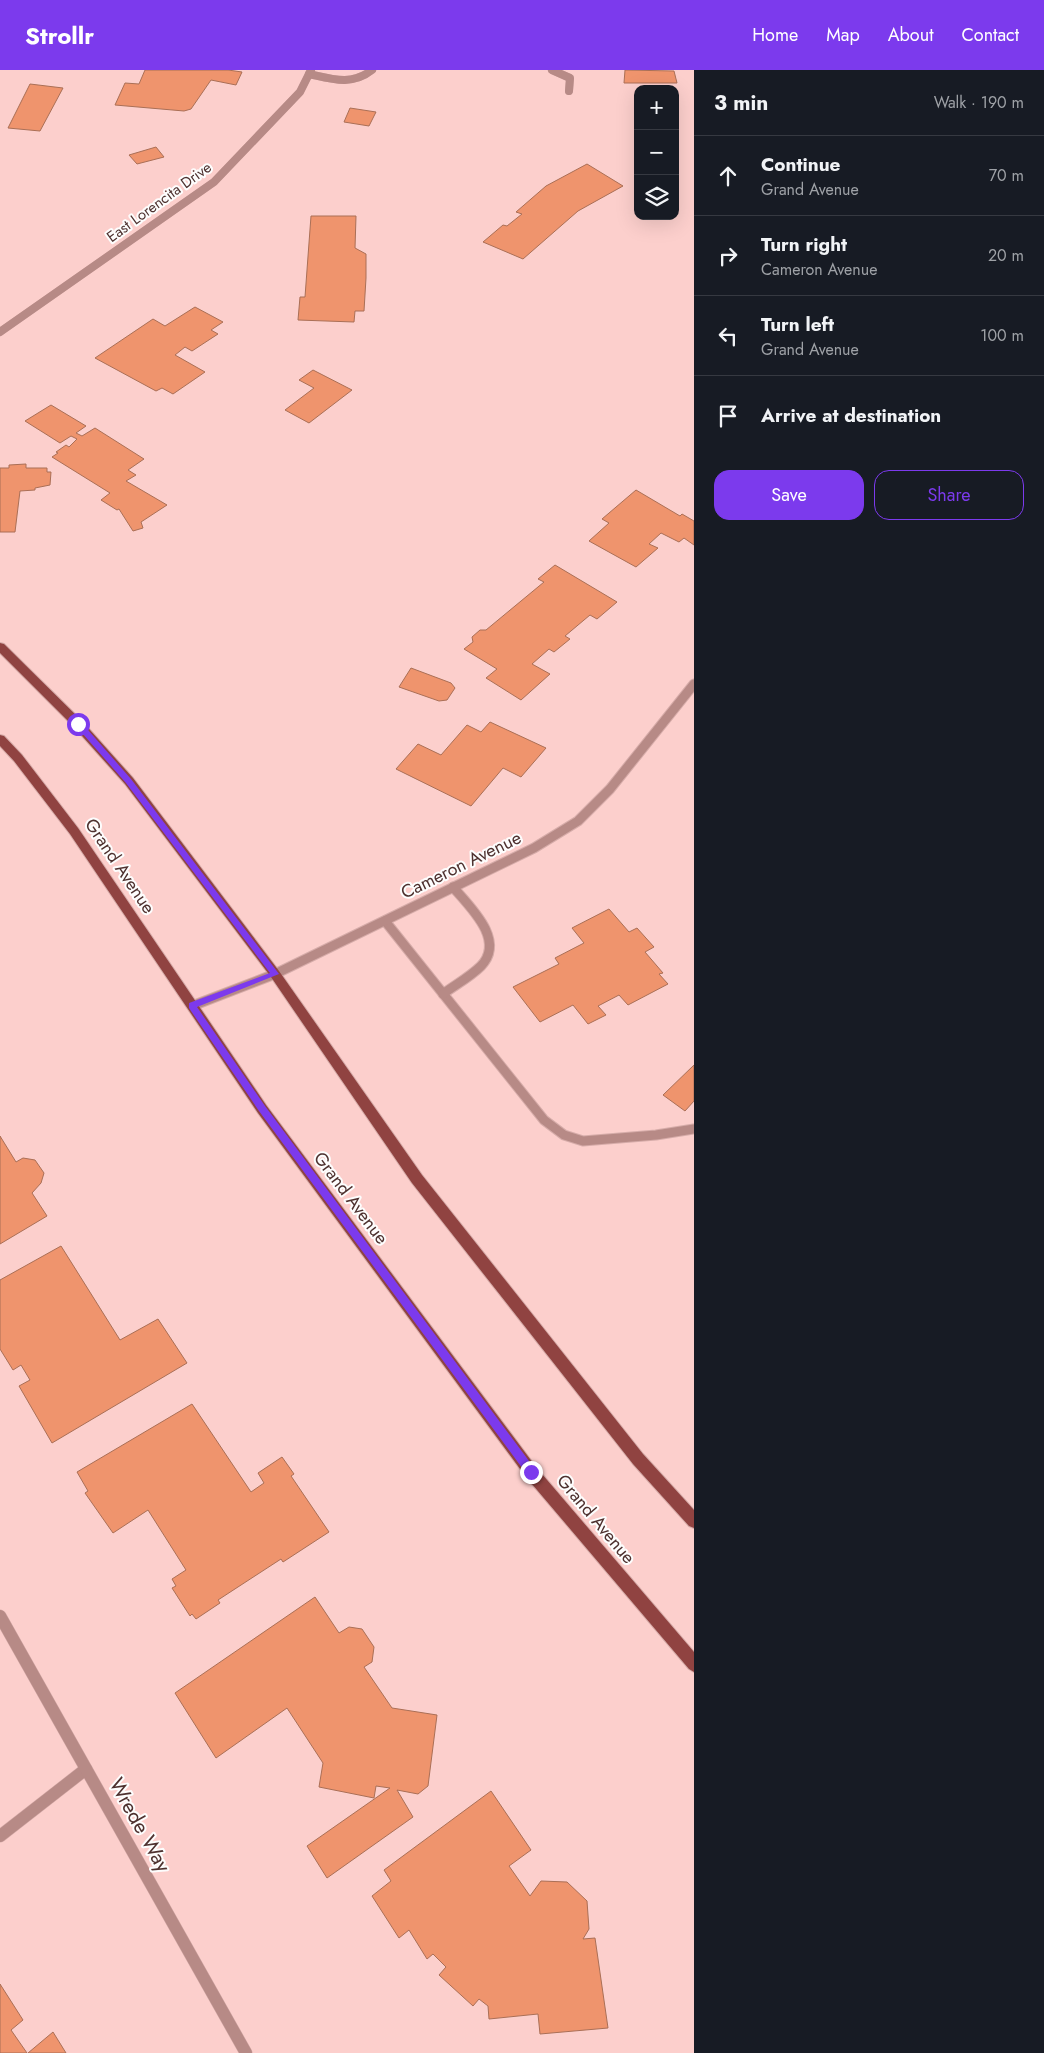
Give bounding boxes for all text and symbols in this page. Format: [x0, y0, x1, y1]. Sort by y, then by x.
text: Strollr [25, 18, 94, 53]
text: Home [752, 22, 798, 48]
text: Map [826, 22, 860, 48]
text: About [888, 22, 933, 48]
text: Contact [961, 22, 1019, 48]
map controls [634, 85, 679, 220]
button: + [634, 85, 679, 130]
text: 3 min [714, 88, 768, 118]
text: Walk · 190 m [934, 91, 1024, 114]
button: − [634, 130, 679, 175]
text: Continue [761, 151, 840, 178]
street label: East Lorencita Drive [102, 156, 216, 248]
icon: ahead [714, 162, 742, 190]
text: 70 m [989, 164, 1024, 187]
button: layers [634, 175, 679, 220]
text: Grand Avenue [761, 178, 859, 201]
text: Turn right [761, 231, 847, 258]
icon: right [714, 242, 742, 270]
text: 20 m [988, 244, 1024, 267]
text: Cameron Avenue [761, 258, 877, 281]
text: Turn left [761, 311, 834, 338]
icon: left [714, 322, 742, 350]
text: 100 m [980, 324, 1024, 347]
text: Grand Avenue [761, 338, 859, 361]
icon: arrive [714, 402, 742, 430]
text: Arrive at destination [761, 402, 941, 429]
button: Save [714, 470, 864, 520]
button: Share [874, 470, 1024, 520]
route start [67, 713, 90, 736]
street label: Grand Avenue [78, 813, 162, 919]
street label: Cameron Avenue [396, 825, 526, 905]
street label: Grand Avenue [308, 1146, 394, 1250]
route end [520, 1461, 543, 1484]
street label: Grand Avenue [551, 1469, 641, 1569]
street label: Wrede Way [102, 1772, 179, 1878]

